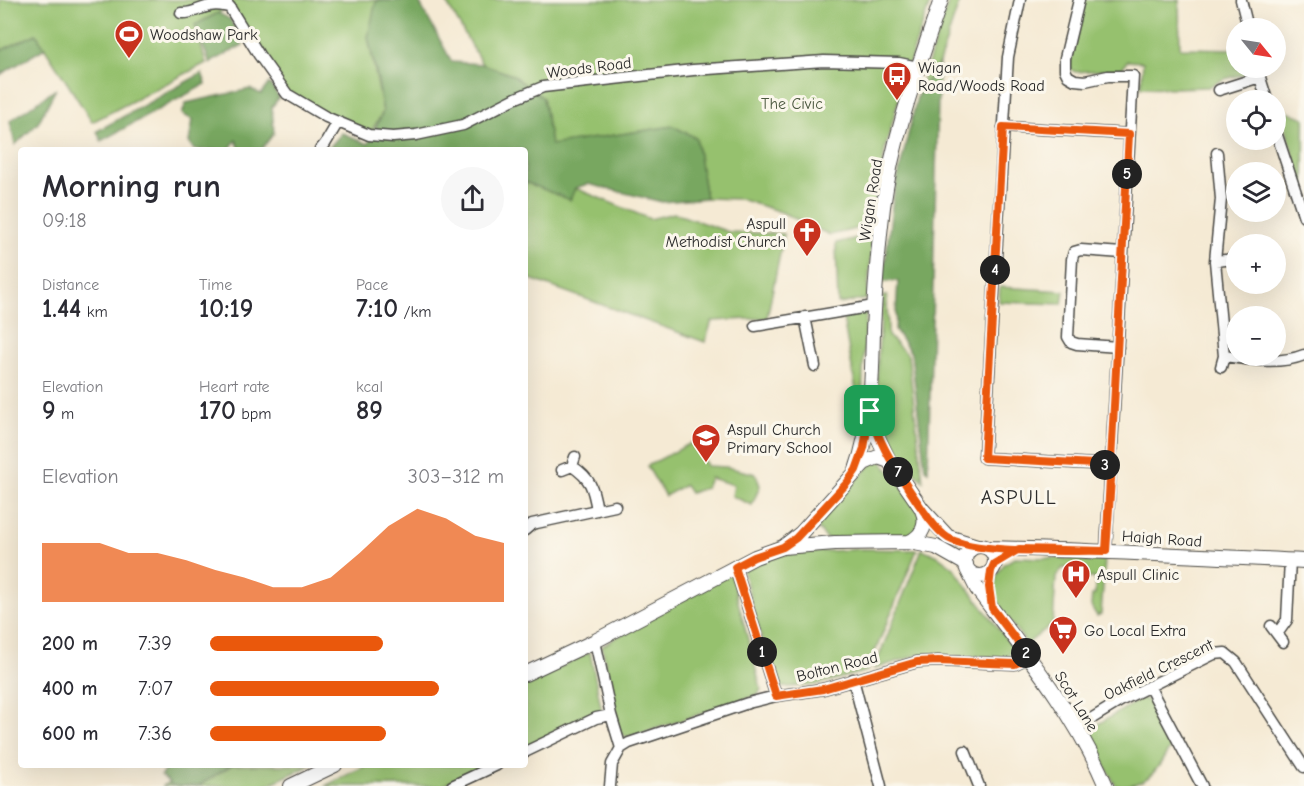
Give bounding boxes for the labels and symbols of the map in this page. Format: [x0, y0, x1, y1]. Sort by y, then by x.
sports icon: Woodshaw Park [113, 18, 145, 60]
north arrow [1226, 18, 1286, 78]
place label: Woodshaw Park [150, 26, 258, 44]
street label: Woods Road [546, 54, 632, 82]
place label: Wigan Road/Woods Road [918, 59, 1045, 95]
bus stop icon: Wigan Road/Woods Road [881, 60, 913, 102]
park label: The Civic [761, 95, 823, 113]
street label: Wigan Road [856, 158, 886, 243]
pin: 5 [1112, 159, 1142, 189]
place label: Aspull Methodist Church [666, 215, 786, 251]
church icon: Aspull Methodist Church [791, 216, 823, 258]
pin: 4 [980, 255, 1010, 285]
pin [844, 385, 895, 436]
place label: Aspull Church Primary School [727, 421, 832, 457]
school or university icon: Aspull Church Primary School [690, 422, 722, 464]
pin: 3 [1090, 450, 1120, 480]
pin: 7 [883, 457, 913, 487]
district label: ASPULL [981, 486, 1057, 509]
street label: Haigh Road [1121, 527, 1203, 551]
hospital icon: Aspull Clinic [1060, 558, 1092, 600]
place label: Aspull Clinic [1097, 566, 1179, 584]
supermarket icon: Go Local Extra [1047, 614, 1079, 656]
place label: Go Local Extra [1084, 622, 1186, 640]
street label: Oakfield Crescent [1101, 635, 1216, 704]
pin: 1 [747, 637, 777, 667]
pin: 2 [1011, 638, 1041, 668]
street label: Bolton Road [795, 648, 880, 686]
street label: Scot Lane [1051, 668, 1102, 735]

